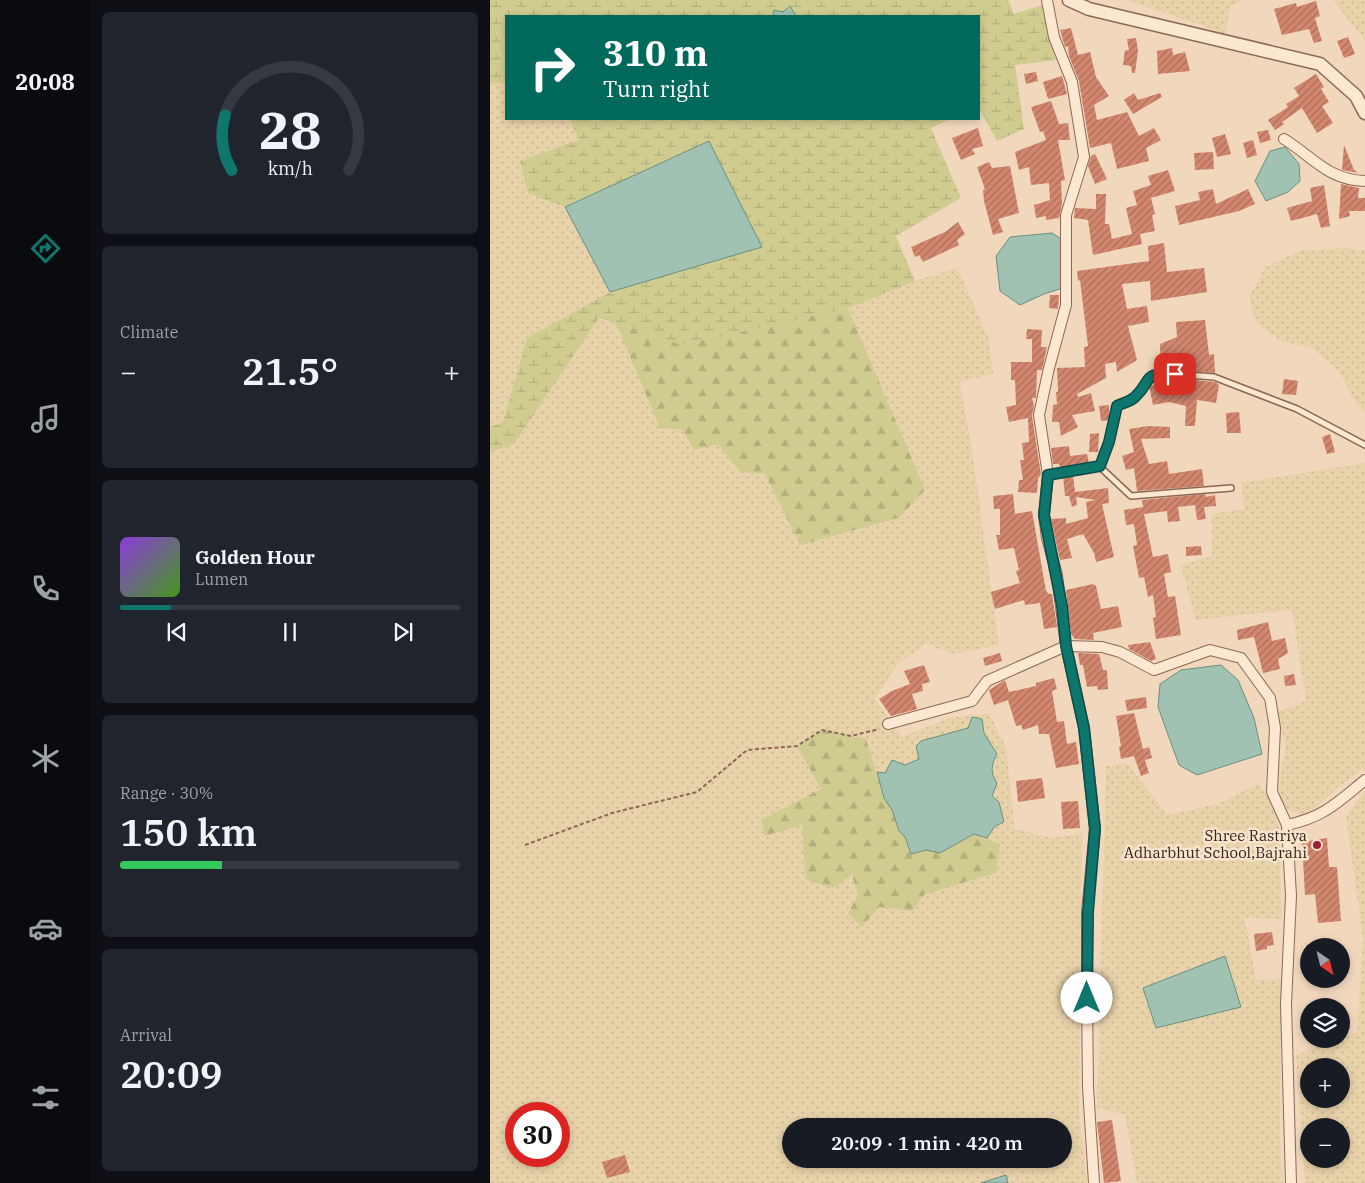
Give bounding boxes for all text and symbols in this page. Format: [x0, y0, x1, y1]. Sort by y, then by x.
text: 310 m [603, 30, 708, 76]
icon: right [520, 35, 585, 100]
text: 20:08 [15, 67, 75, 96]
text: Turn right [603, 74, 710, 103]
text: 28 [259, 96, 321, 163]
text: km/h [267, 157, 313, 180]
icon: directions [28, 231, 63, 266]
text: Climate [120, 322, 178, 342]
text: 21.5° [242, 346, 338, 395]
text: − [120, 353, 137, 390]
text: + [443, 353, 460, 390]
pin [1154, 353, 1196, 395]
icon: arrive [1161, 360, 1189, 388]
icon: music [28, 401, 63, 436]
text: Golden Hour [195, 545, 315, 569]
text: Lumen [195, 569, 248, 589]
icon: phone [28, 571, 63, 606]
icon: previous [163, 618, 191, 646]
icon: pause [276, 618, 304, 646]
icon: next [389, 618, 417, 646]
icon: climate [28, 741, 63, 776]
text: Range · 30% [120, 783, 213, 803]
text: 150 km [120, 807, 257, 856]
place label: Shree Rastriya Adharbhut School,Bajrahi [1124, 826, 1307, 862]
marker: Shree Rastriya Adharbhut School,Bajrahi [1311, 839, 1323, 851]
icon: car [28, 911, 63, 946]
north arrow [1300, 938, 1350, 988]
map controls [1300, 938, 1350, 1168]
position arrow [1060, 971, 1112, 1023]
button: layers [1300, 998, 1350, 1048]
text: Arrival [120, 1025, 172, 1045]
text: 20:09 [120, 1049, 223, 1098]
button: + [1300, 1058, 1350, 1108]
icon: filters [28, 1080, 63, 1115]
speed limit sign: 30 [505, 1102, 570, 1167]
button: − [1300, 1118, 1350, 1168]
text: 20:09 · 1 min · 420 m [831, 1131, 1023, 1155]

